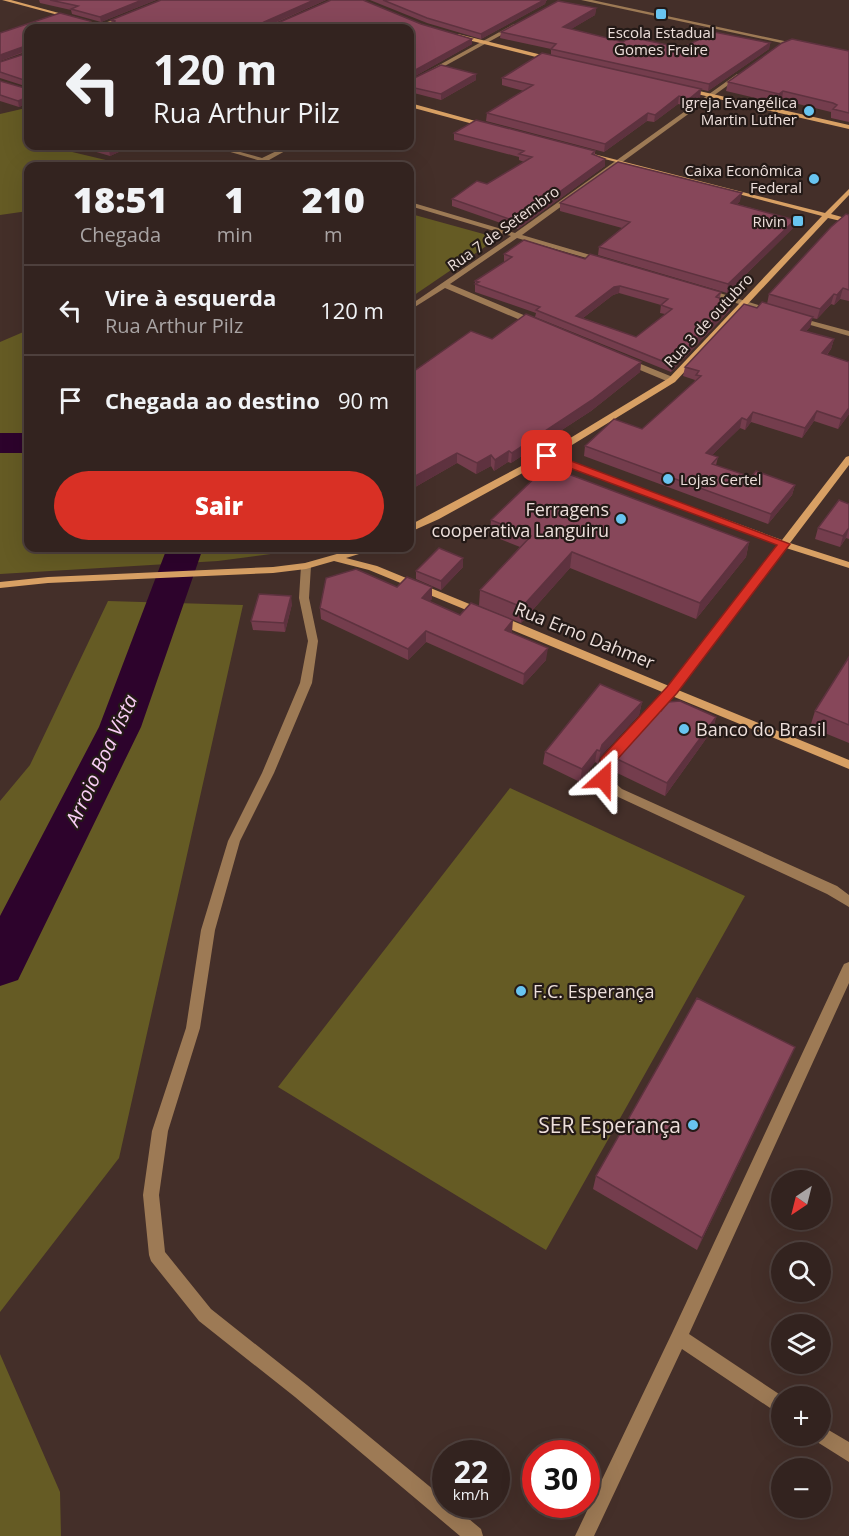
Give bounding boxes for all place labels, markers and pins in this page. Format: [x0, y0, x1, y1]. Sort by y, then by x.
marker: Escola Estadual Gomes Freire [654, 7, 668, 21]
place label: Escola Estadual Gomes Freire [607, 22, 715, 59]
place label: Igreja Evangélica Martin Luther [681, 92, 797, 129]
marker: Igreja Evangélica Martin Luther [802, 104, 816, 118]
place label: Caixa Econômica Federal [684, 160, 802, 197]
marker: Caixa Econômica Federal [807, 172, 821, 186]
place label: Rivin [752, 211, 786, 231]
marker: Rivin [791, 214, 805, 228]
pin [521, 430, 572, 481]
place label: Lojas Certel [680, 469, 762, 489]
marker: Lojas Certel [661, 472, 675, 486]
place label: Ferragens cooperativa Languiru [431, 497, 609, 542]
marker: Ferragens cooperativa Languiru [614, 512, 628, 526]
place label: Banco do Brasil [696, 717, 826, 741]
marker: Banco do Brasil [677, 722, 691, 736]
place label: F.C. Esperança [533, 979, 654, 1003]
marker: F.C. Esperança [514, 984, 528, 998]
place label: SER Esperança [538, 1111, 681, 1139]
marker: SER Esperança [686, 1118, 700, 1132]

